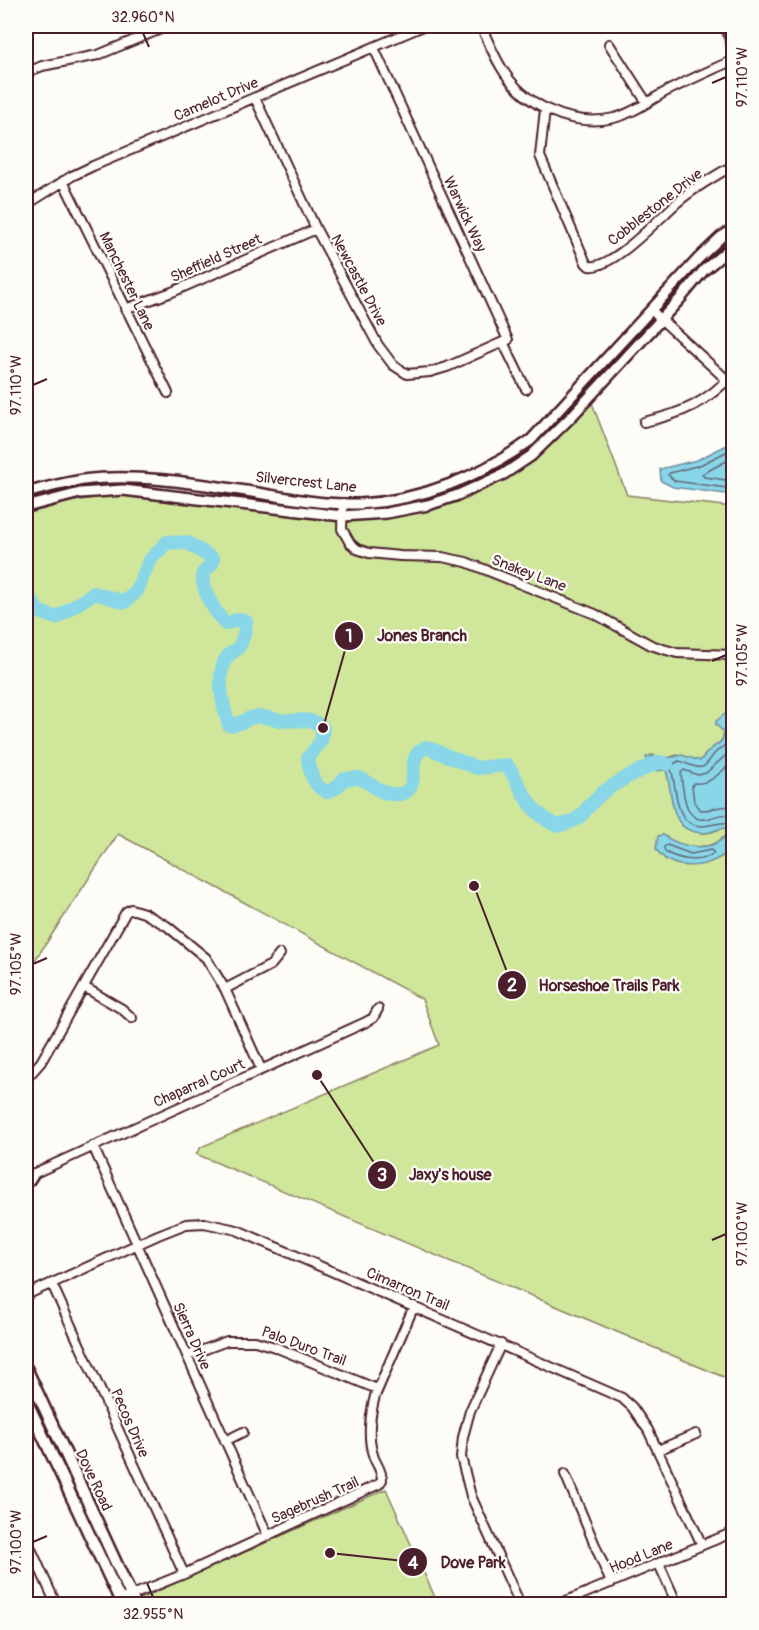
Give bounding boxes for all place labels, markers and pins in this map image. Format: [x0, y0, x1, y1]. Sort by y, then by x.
callout: Jones Branch [334, 619, 479, 653]
callout: Horseshoe Trails Park [497, 968, 692, 1002]
callout: Jaxy's house [367, 1158, 504, 1192]
callout: Dove Park [398, 1545, 518, 1579]

